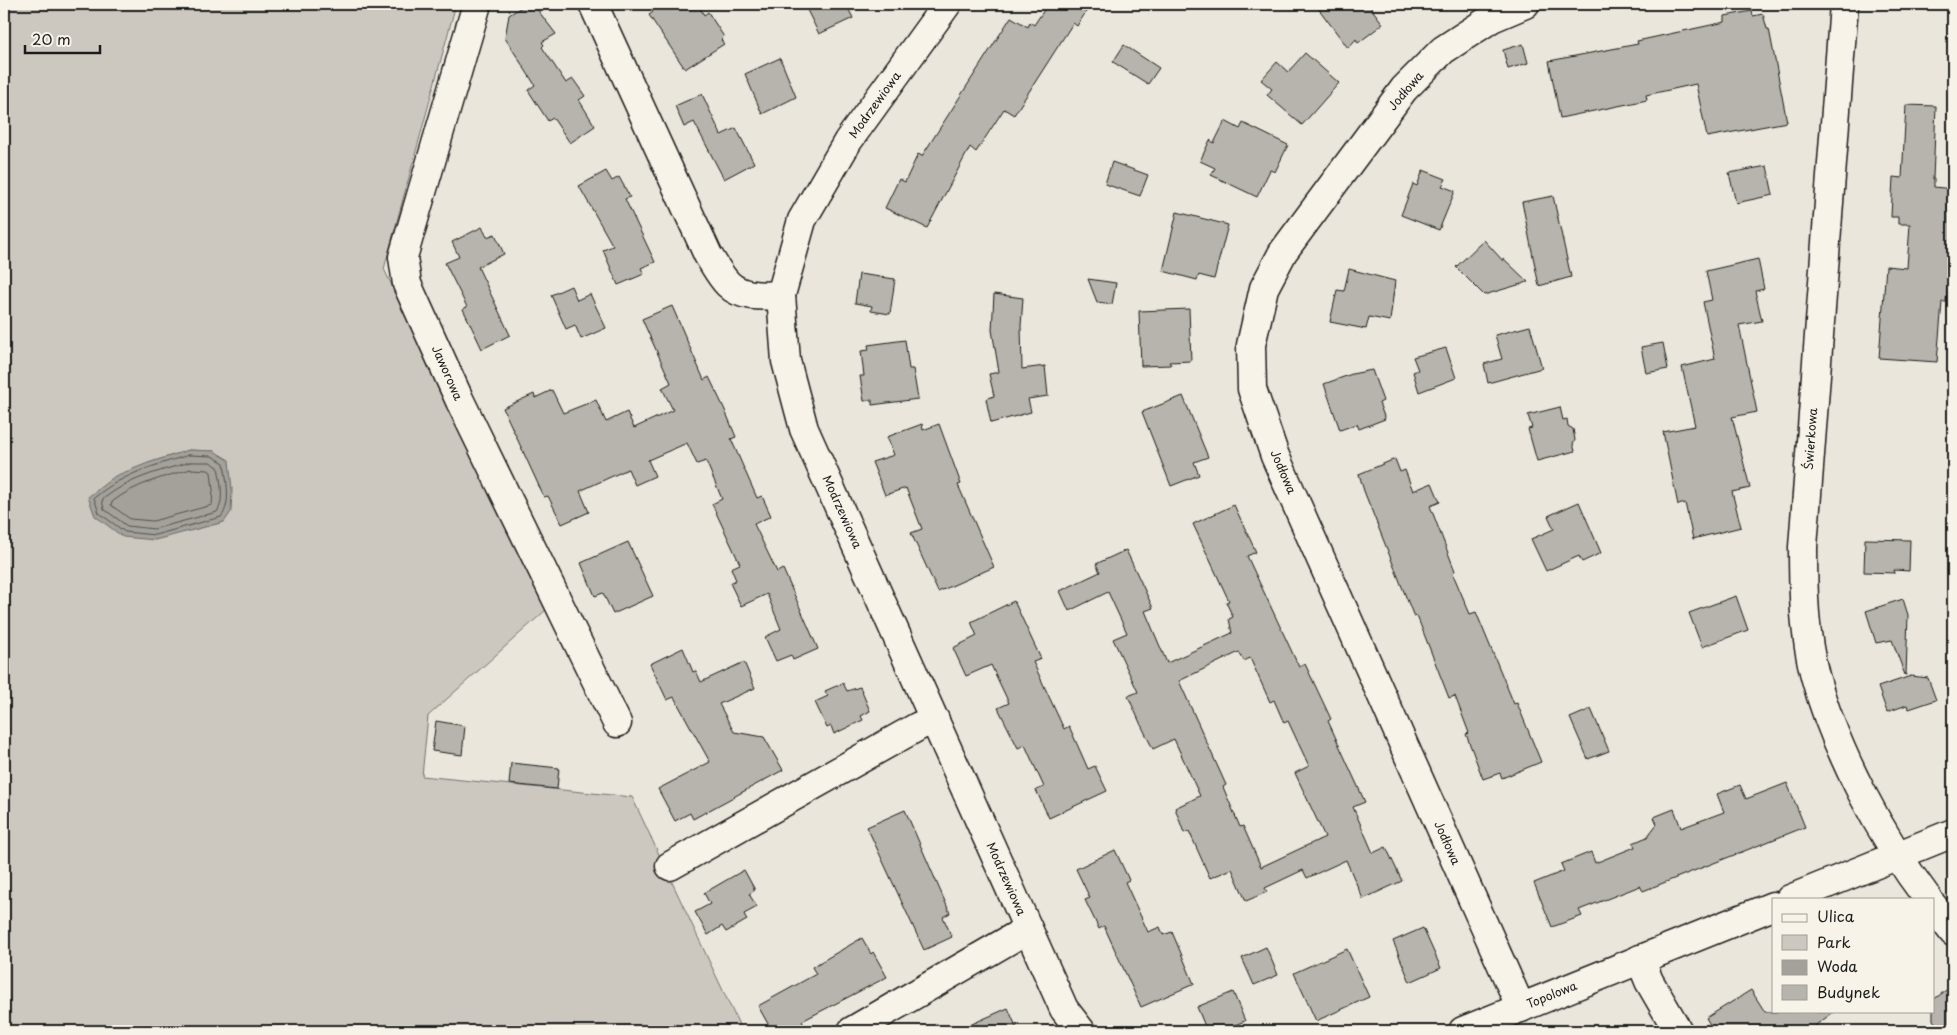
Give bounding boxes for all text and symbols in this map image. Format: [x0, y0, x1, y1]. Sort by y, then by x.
scale bar [25, 22, 100, 54]
text: 20 m [32, 27, 71, 50]
street label: Jodłowa [1383, 66, 1428, 114]
street label: Modrzewiowa [844, 67, 905, 141]
street label: Jaworowa [428, 342, 468, 403]
street label: Świerkowa [1799, 407, 1821, 471]
street label: Jodłowa [1267, 447, 1301, 497]
street label: Modrzewiowa [819, 472, 867, 552]
street label: Jodłowa [1430, 818, 1466, 868]
street label: Modrzewiowa [983, 839, 1031, 919]
legend [1772, 898, 1934, 1012]
text: Ulica [1817, 904, 1855, 927]
text: Park [1817, 930, 1851, 953]
text: Woda [1817, 954, 1858, 977]
street label: Topolowa [1524, 976, 1580, 1012]
text: Budynek [1817, 980, 1880, 1003]

